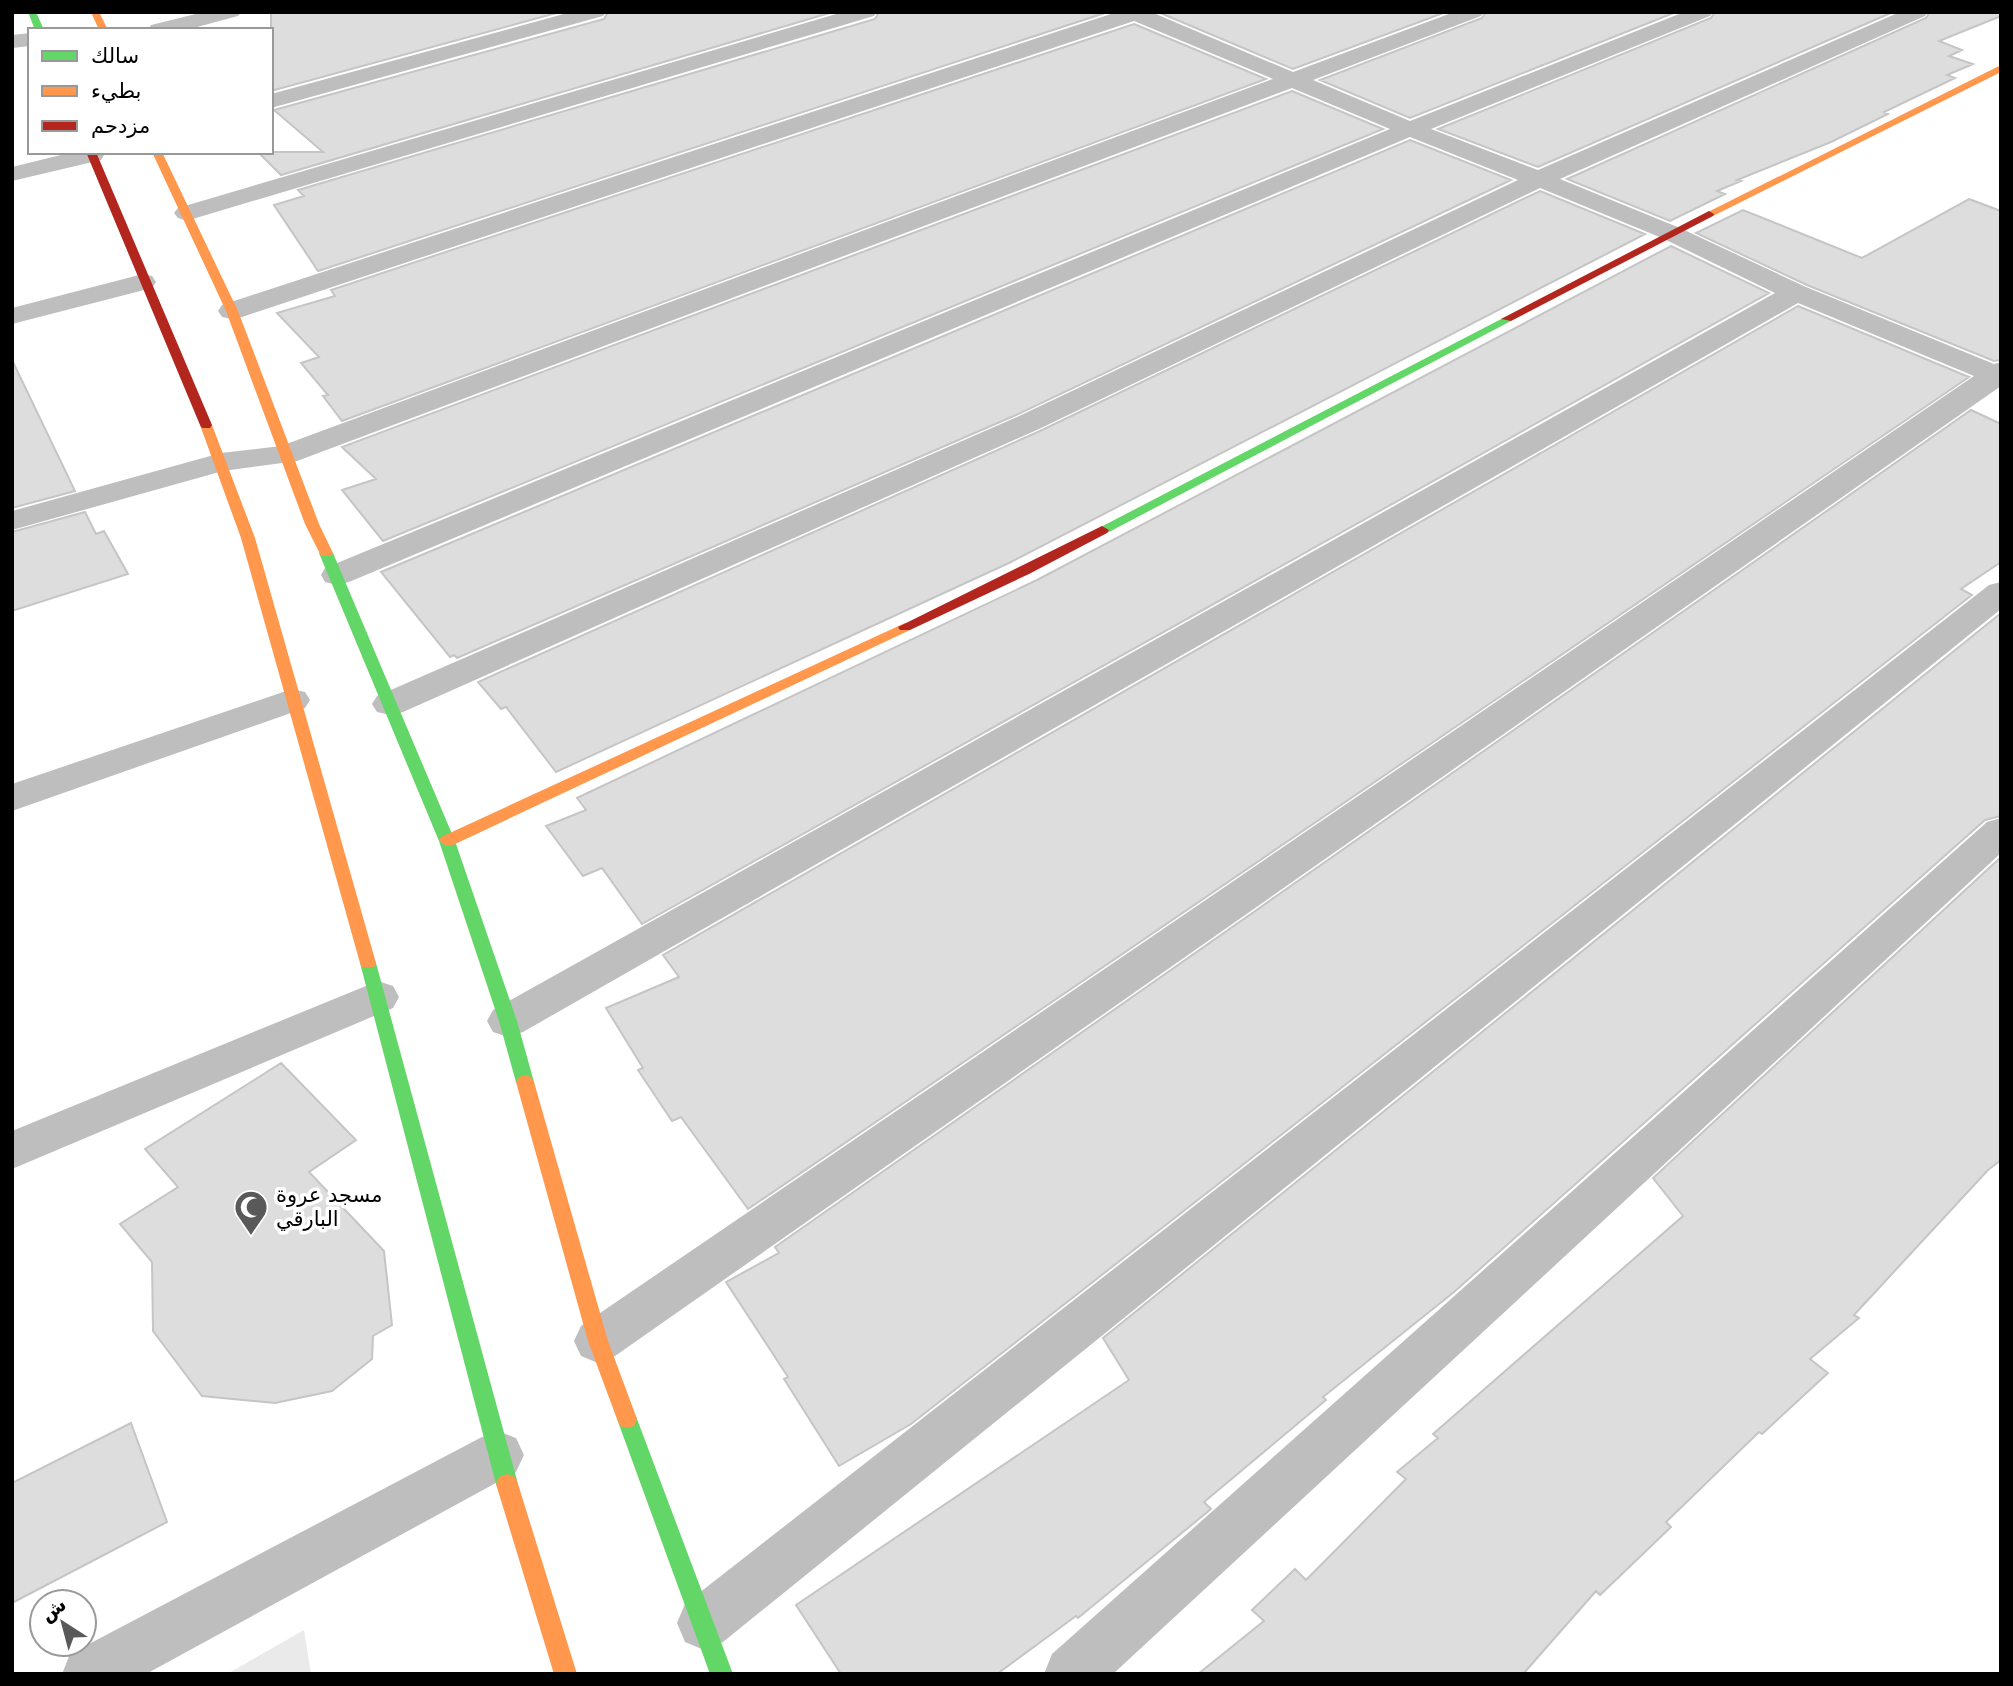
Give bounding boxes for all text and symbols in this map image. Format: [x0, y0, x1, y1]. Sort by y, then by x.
legend [28, 28, 273, 154]
text: سالك [91, 44, 139, 68]
text: بطيء [91, 79, 141, 103]
text: مزدحم [91, 114, 150, 139]
place label: مسجد عروة البارقي [276, 1183, 383, 1231]
mosque icon: مسجد عروة البارقي [232, 1188, 270, 1237]
north arrow [28, 1588, 98, 1658]
text: ش [36, 1593, 71, 1627]

